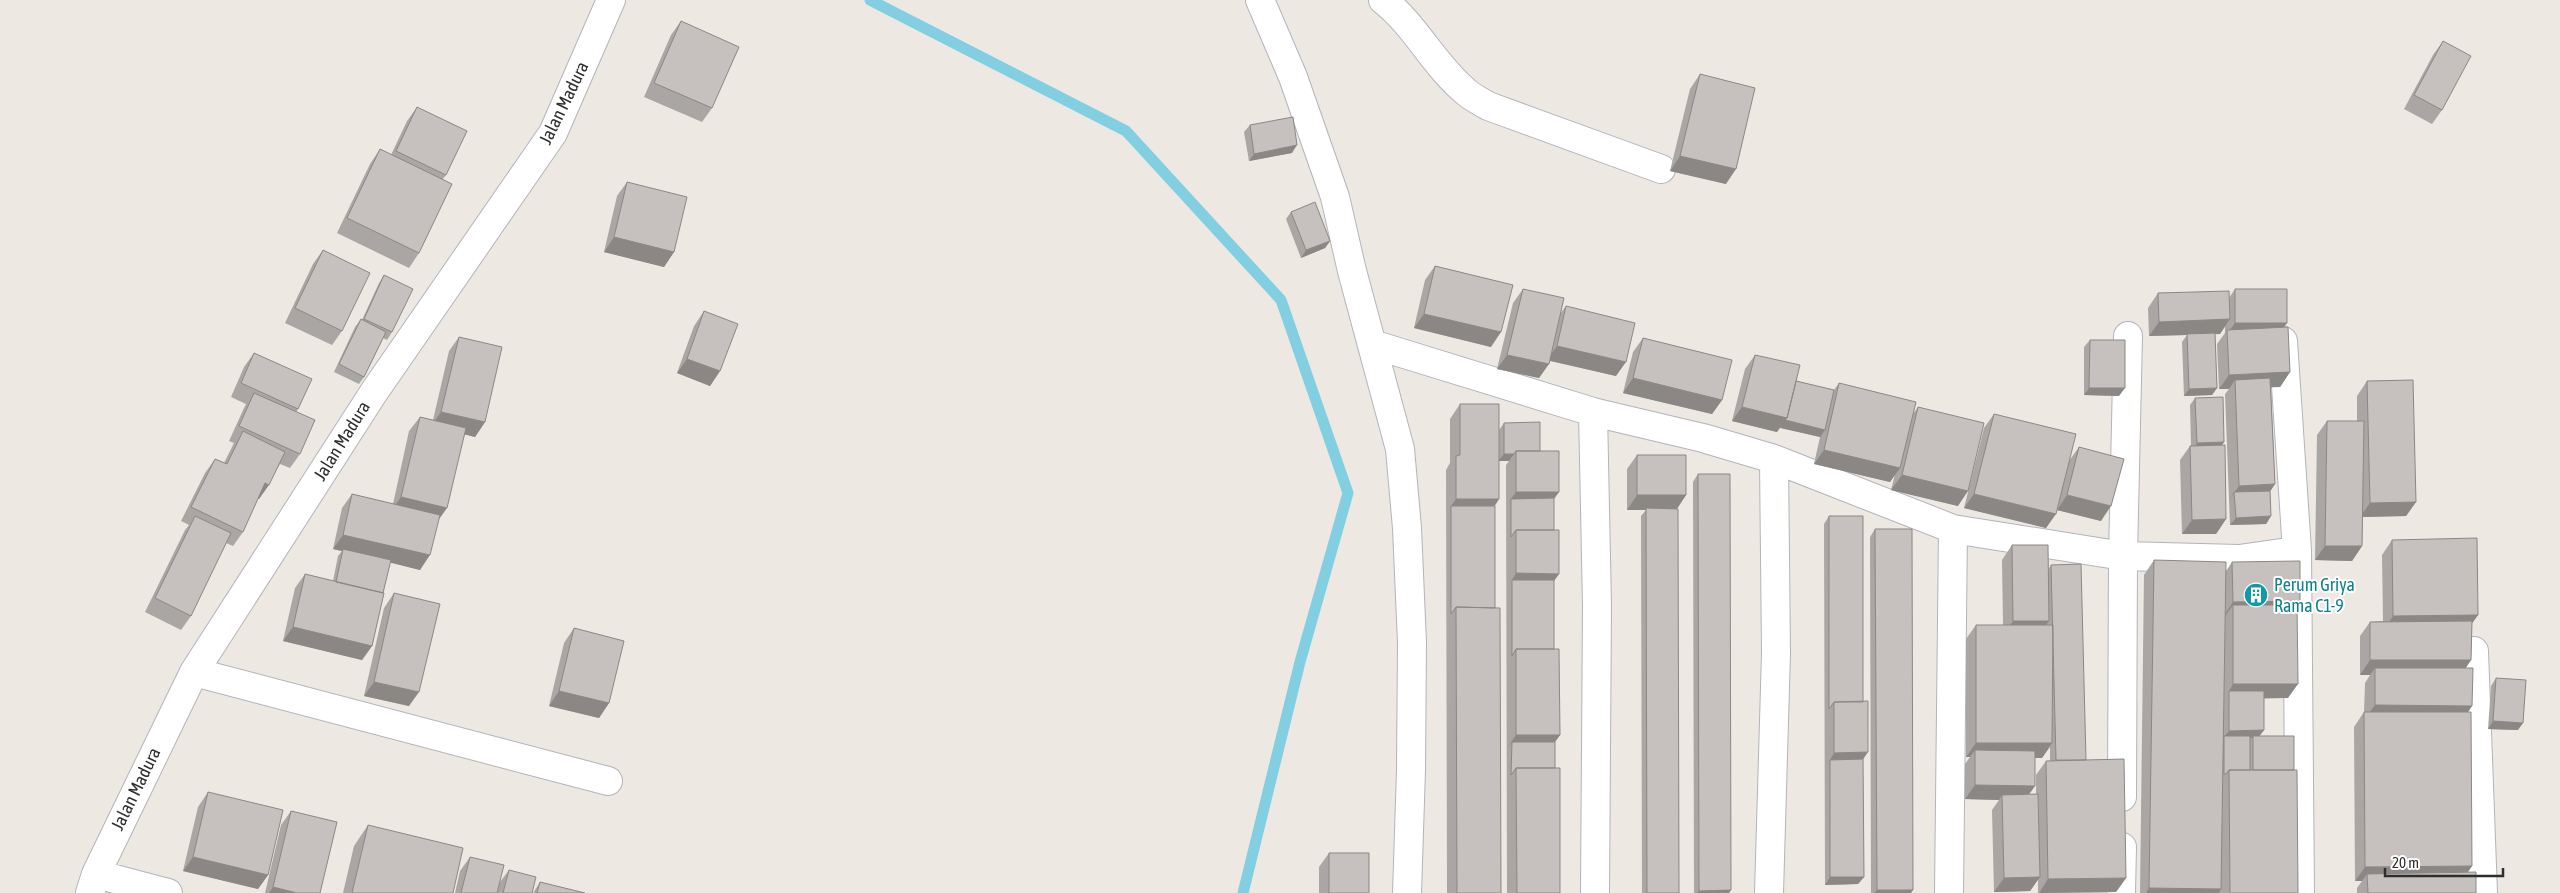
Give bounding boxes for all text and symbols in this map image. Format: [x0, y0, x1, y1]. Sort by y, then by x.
street label: Jalan Madura [535, 58, 593, 148]
street label: Jalan Madura [309, 397, 374, 484]
place label: Perum Griya Rama C1-9 [2274, 574, 2355, 616]
building icon: Perum Griya Rama C1-9 [2243, 582, 2269, 608]
street label: Jalan Madura [107, 744, 165, 834]
scale bar [2385, 846, 2502, 878]
text: 20 m [2392, 854, 2419, 871]

